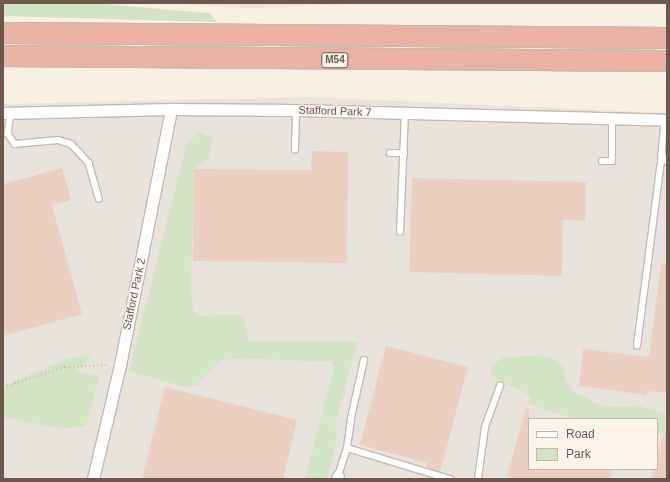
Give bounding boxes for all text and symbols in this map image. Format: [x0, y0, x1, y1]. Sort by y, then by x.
road number: M54 [321, 52, 349, 68]
street label: Stafford Park 7 [298, 103, 372, 119]
street label: Stafford Park 2 [120, 257, 148, 331]
legend [528, 418, 658, 470]
text: Road [566, 427, 595, 441]
text: Park [566, 447, 591, 461]

